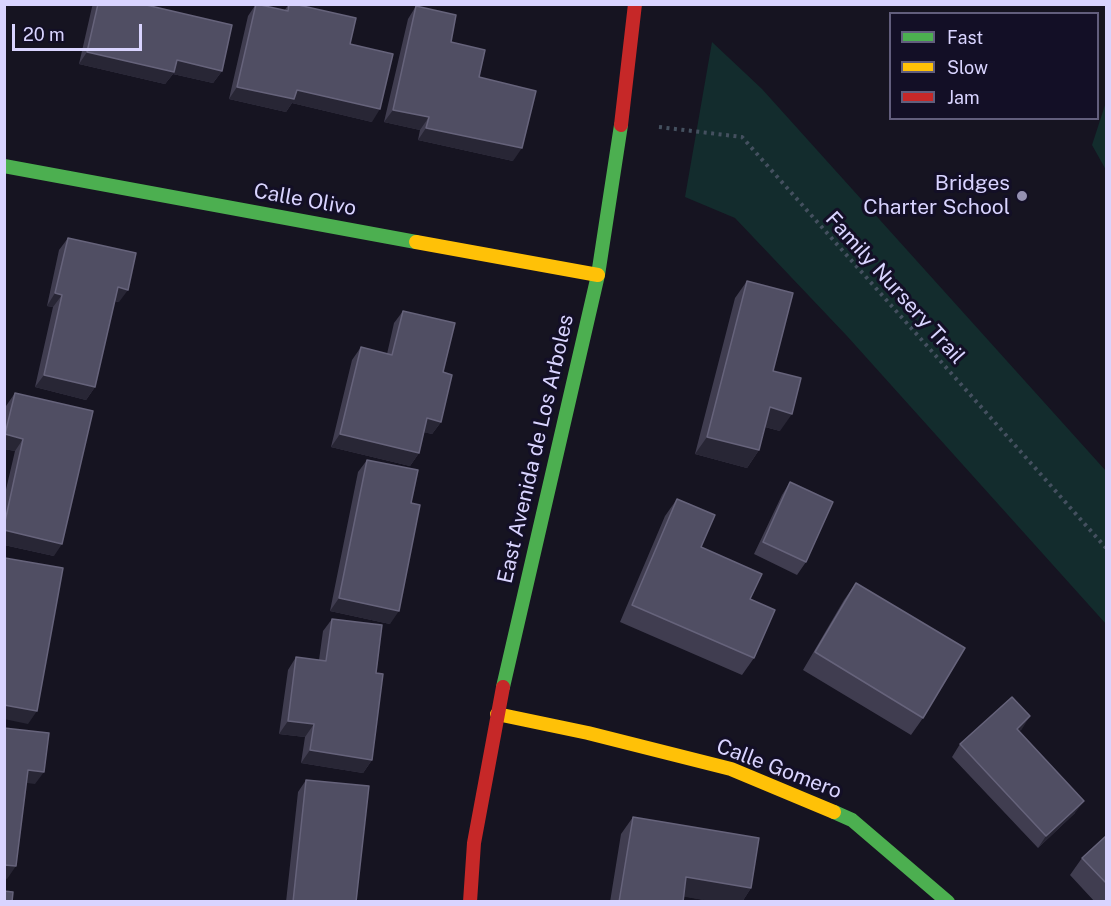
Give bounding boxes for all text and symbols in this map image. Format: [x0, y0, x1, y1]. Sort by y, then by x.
scale bar [15, 12, 146, 50]
legend [889, 12, 1099, 120]
text: 20 m [23, 24, 65, 45]
text: Fast [947, 27, 983, 48]
text: Slow [947, 57, 988, 78]
text: Jam [947, 87, 980, 108]
place label: Bridges Charter School [863, 171, 1010, 221]
street label: Calle Olivo [252, 179, 358, 221]
marker: Bridges Charter School [1015, 189, 1029, 203]
street label: Family Nursery Trail [820, 207, 970, 369]
street label: East Avenida de Los Arboles [493, 312, 579, 586]
street label: Calle Gomero [713, 734, 845, 804]

